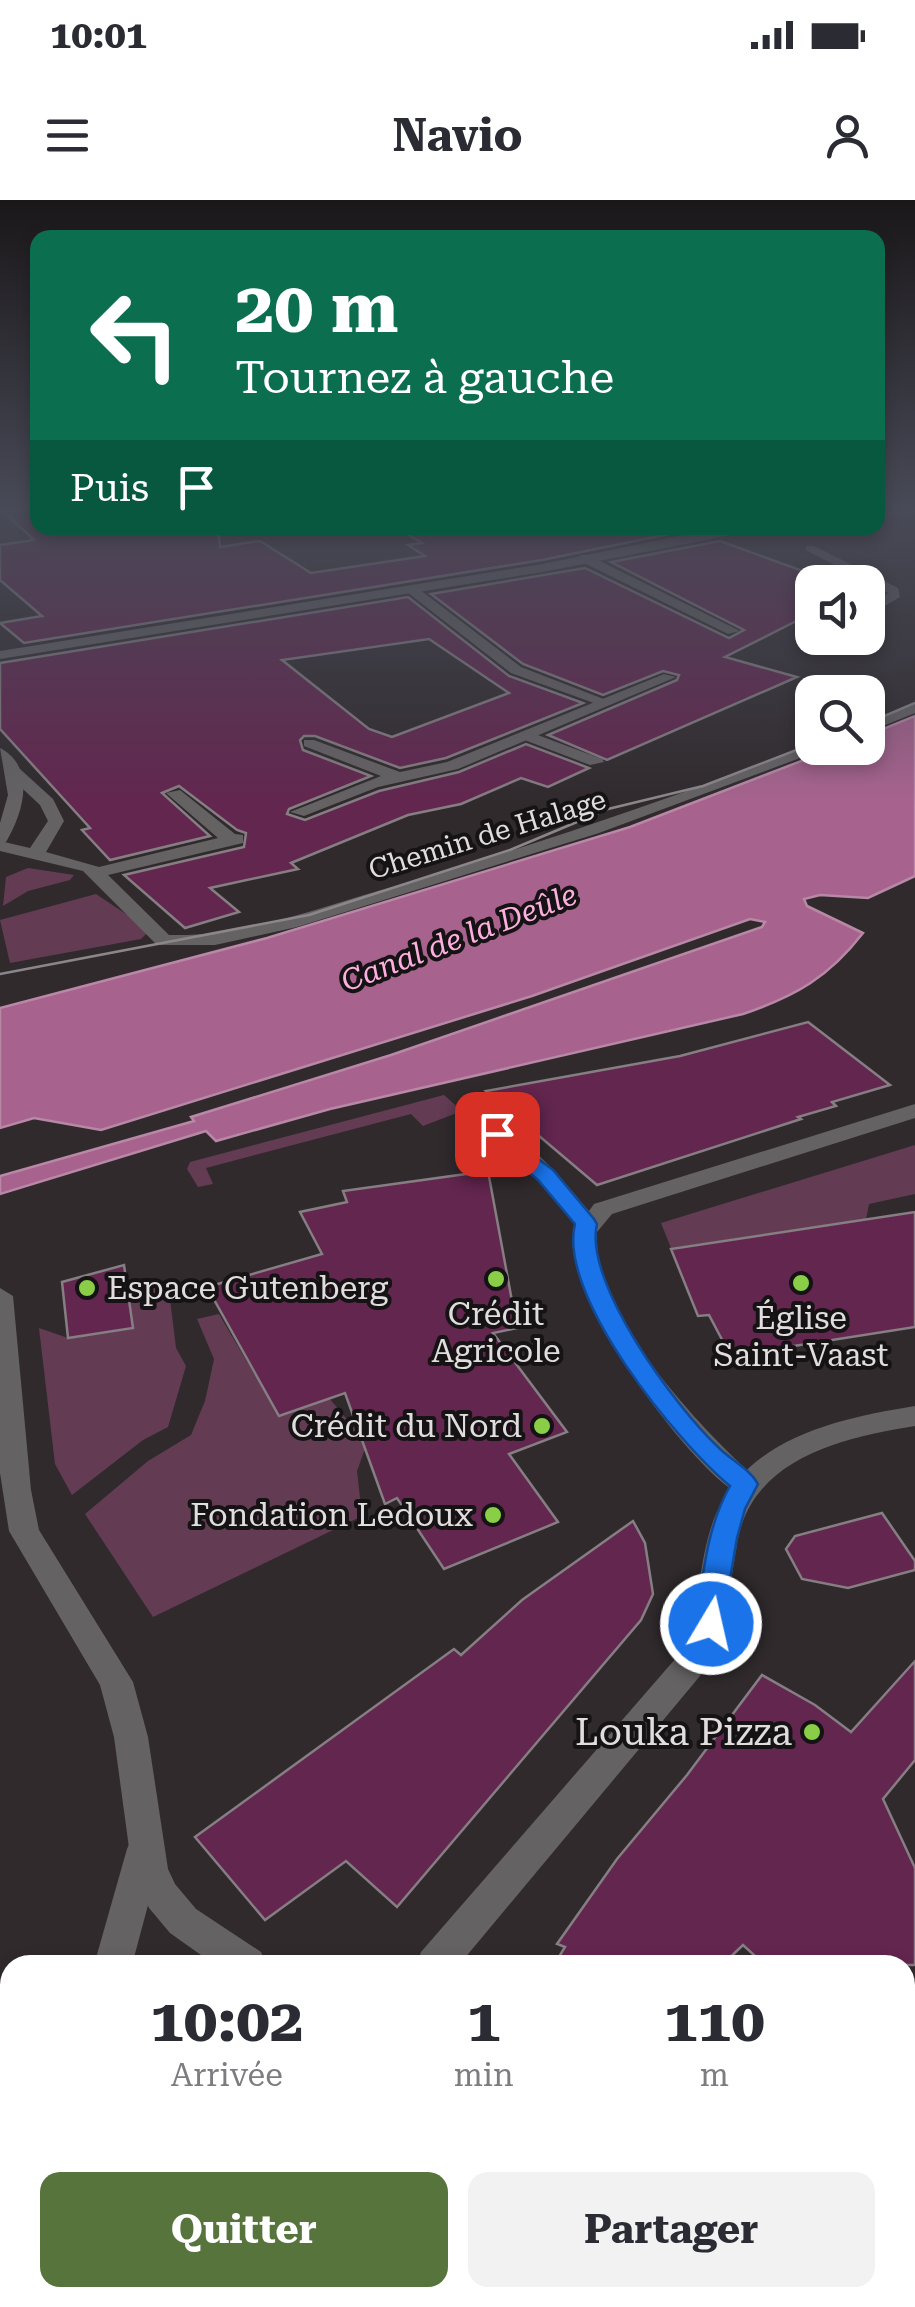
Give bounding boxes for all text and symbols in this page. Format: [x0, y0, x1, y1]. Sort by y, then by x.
text: 10:01 [50, 13, 147, 57]
icon: menu [40, 108, 95, 163]
icon: person [820, 108, 875, 163]
text: Navio [392, 109, 523, 162]
text: 20 m [235, 267, 399, 349]
icon: left [70, 270, 200, 400]
text: Tournez à gauche [235, 351, 614, 404]
icon: arrive [169, 460, 224, 515]
text: Puis [70, 466, 149, 510]
map controls [795, 565, 885, 765]
button: sound [795, 565, 885, 655]
button: search [795, 675, 885, 765]
street label: Chemin de Halage [365, 783, 610, 886]
water label: Canal de la Deûle [336, 877, 581, 999]
pin [455, 1092, 540, 1177]
icon: arrive [470, 1107, 525, 1162]
marker: Crédit Agricole [485, 1268, 507, 1290]
place label: Espace Gutenberg [107, 1269, 389, 1307]
marker: Église Saint-Vaast [790, 1272, 812, 1294]
marker: Espace Gutenberg [76, 1277, 98, 1299]
place label: Crédit Agricole [431, 1295, 561, 1370]
place label: Église Saint-Vaast [714, 1299, 888, 1374]
place label: Crédit du Nord [291, 1407, 522, 1445]
marker: Crédit du Nord [531, 1415, 553, 1437]
place label: Fondation Ledoux [190, 1496, 474, 1534]
marker: Fondation Ledoux [482, 1504, 504, 1526]
position arrow [659, 1572, 763, 1676]
place label: Louka Pizza [575, 1710, 792, 1754]
marker: Louka Pizza [801, 1721, 823, 1743]
text: 10:02 [150, 1985, 303, 2056]
text: 1 [467, 1985, 500, 2056]
text: 110 [664, 1985, 765, 2056]
text: Arrivée [171, 2056, 283, 2094]
text: min [454, 2056, 514, 2094]
text: m [700, 2056, 729, 2094]
button: Quitter [40, 2172, 448, 2287]
button: Partager [468, 2172, 875, 2287]

